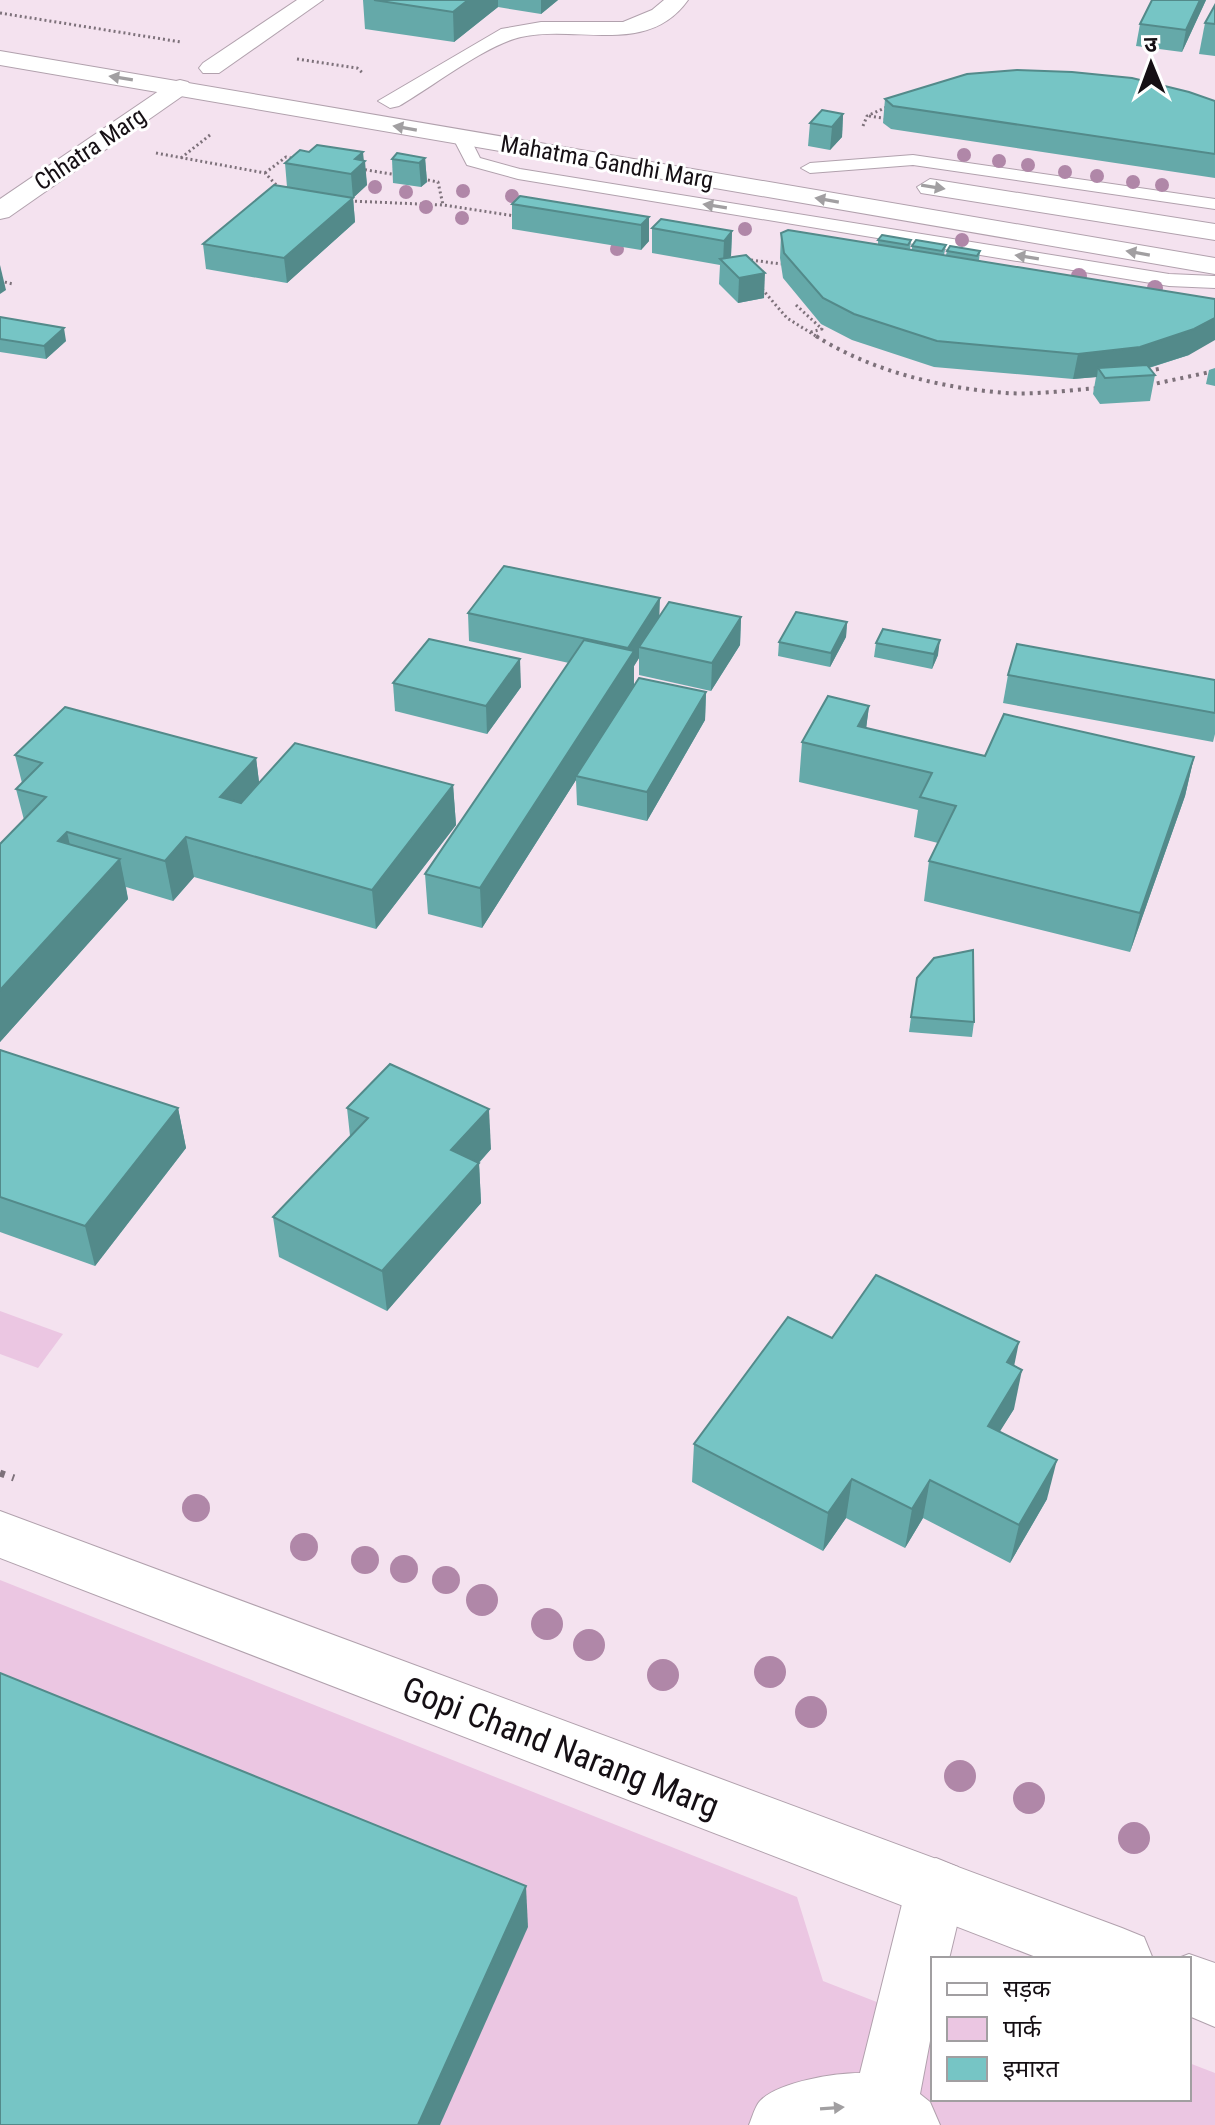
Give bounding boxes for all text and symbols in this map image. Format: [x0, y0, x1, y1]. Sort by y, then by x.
north arrow [1111, 24, 1191, 104]
text: उ [1144, 32, 1158, 57]
one-way arrow [108, 71, 133, 83]
street label: Chhatra Marg [29, 102, 151, 196]
one-way arrow [392, 121, 417, 134]
street label: Mahatma Gandhi Marg [499, 130, 715, 194]
one-way arrow [921, 181, 946, 194]
one-way arrow [814, 193, 839, 205]
one-way arrow [702, 199, 727, 212]
one-way arrow [1125, 246, 1150, 258]
one-way arrow [1014, 250, 1039, 262]
street label: Gopi Chand Narang Marg [397, 1668, 725, 1826]
legend [931, 1957, 1191, 2101]
text: सड़क [1003, 1975, 1051, 2003]
text: पार्क [1003, 2015, 1042, 2043]
text: इमारत [1003, 2055, 1060, 2083]
one-way arrow [819, 2101, 844, 2114]

